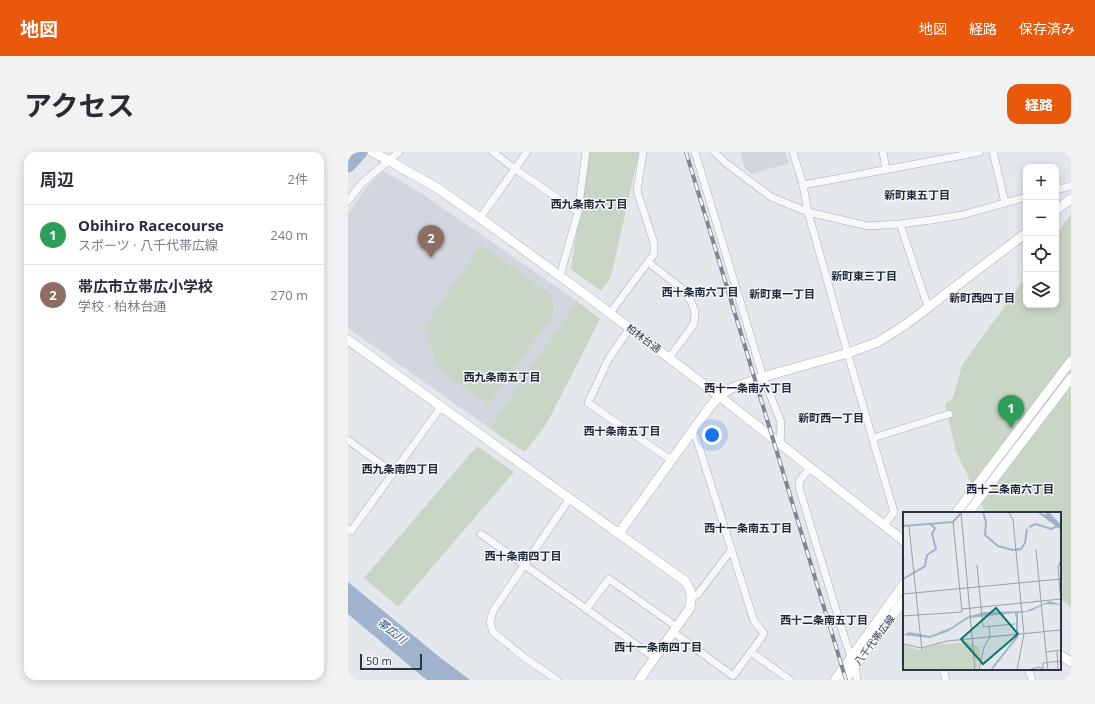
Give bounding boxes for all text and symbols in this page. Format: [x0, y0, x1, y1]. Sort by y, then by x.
text: 地図 [20, 16, 58, 42]
text: 地図 [919, 19, 947, 38]
text: 経路 [969, 19, 997, 38]
text: 保存済み [1019, 19, 1075, 38]
button: 経路 [1007, 84, 1071, 124]
text: アクセス [24, 86, 135, 124]
map controls [1023, 164, 1059, 308]
button: + [1023, 164, 1059, 200]
text: 周辺 [40, 168, 74, 191]
text: 2件 [288, 170, 308, 188]
district label: 新町東五丁目 [884, 187, 950, 202]
district label: 西九条南六丁目 [551, 196, 628, 211]
button: − [1023, 200, 1059, 236]
text: Obihiro Racecourse [78, 215, 224, 235]
pin: 2 [418, 225, 444, 258]
text: 1 [49, 226, 57, 244]
text: 240 m [270, 226, 308, 244]
text: スポーツ · 八千代帯広線 [78, 236, 218, 254]
button: locate [1023, 236, 1059, 272]
district label: 新町東三丁目 [831, 268, 897, 283]
button: layers [1023, 272, 1059, 308]
text: 帯広市立帯広小学校 [78, 276, 213, 296]
district label: 西十条南六丁目 [662, 284, 739, 299]
text: 2 [49, 286, 57, 304]
text: 270 m [270, 286, 308, 304]
district label: 新町東一丁目 [749, 286, 815, 301]
district label: 新町西四丁目 [949, 290, 1015, 305]
text: 学校 · 柏林台通 [78, 297, 166, 315]
street label: 柏林台通 [624, 320, 664, 356]
district label: 西九条南五丁目 [464, 369, 541, 384]
district label: 西十一条南六丁目 [704, 380, 792, 395]
pin: 1 [998, 395, 1024, 428]
district label: 新町西一丁目 [798, 410, 864, 425]
district label: 西十条南五丁目 [584, 423, 661, 438]
your location [702, 425, 722, 445]
district label: 西九条南四丁目 [362, 461, 439, 476]
district label: 西十二条南六丁目 [966, 481, 1054, 496]
inset map [903, 512, 1061, 670]
district label: 西十一条南五丁目 [704, 520, 792, 535]
district label: 西十条南四丁目 [485, 548, 562, 563]
district label: 西十二条南五丁目 [780, 612, 868, 627]
street label: 八千代帯広線 [850, 612, 898, 668]
water label: 帯広川 [375, 615, 411, 647]
district label: 西十一条南四丁目 [614, 639, 702, 654]
scale bar [360, 652, 422, 671]
text: 50 m [366, 653, 392, 668]

